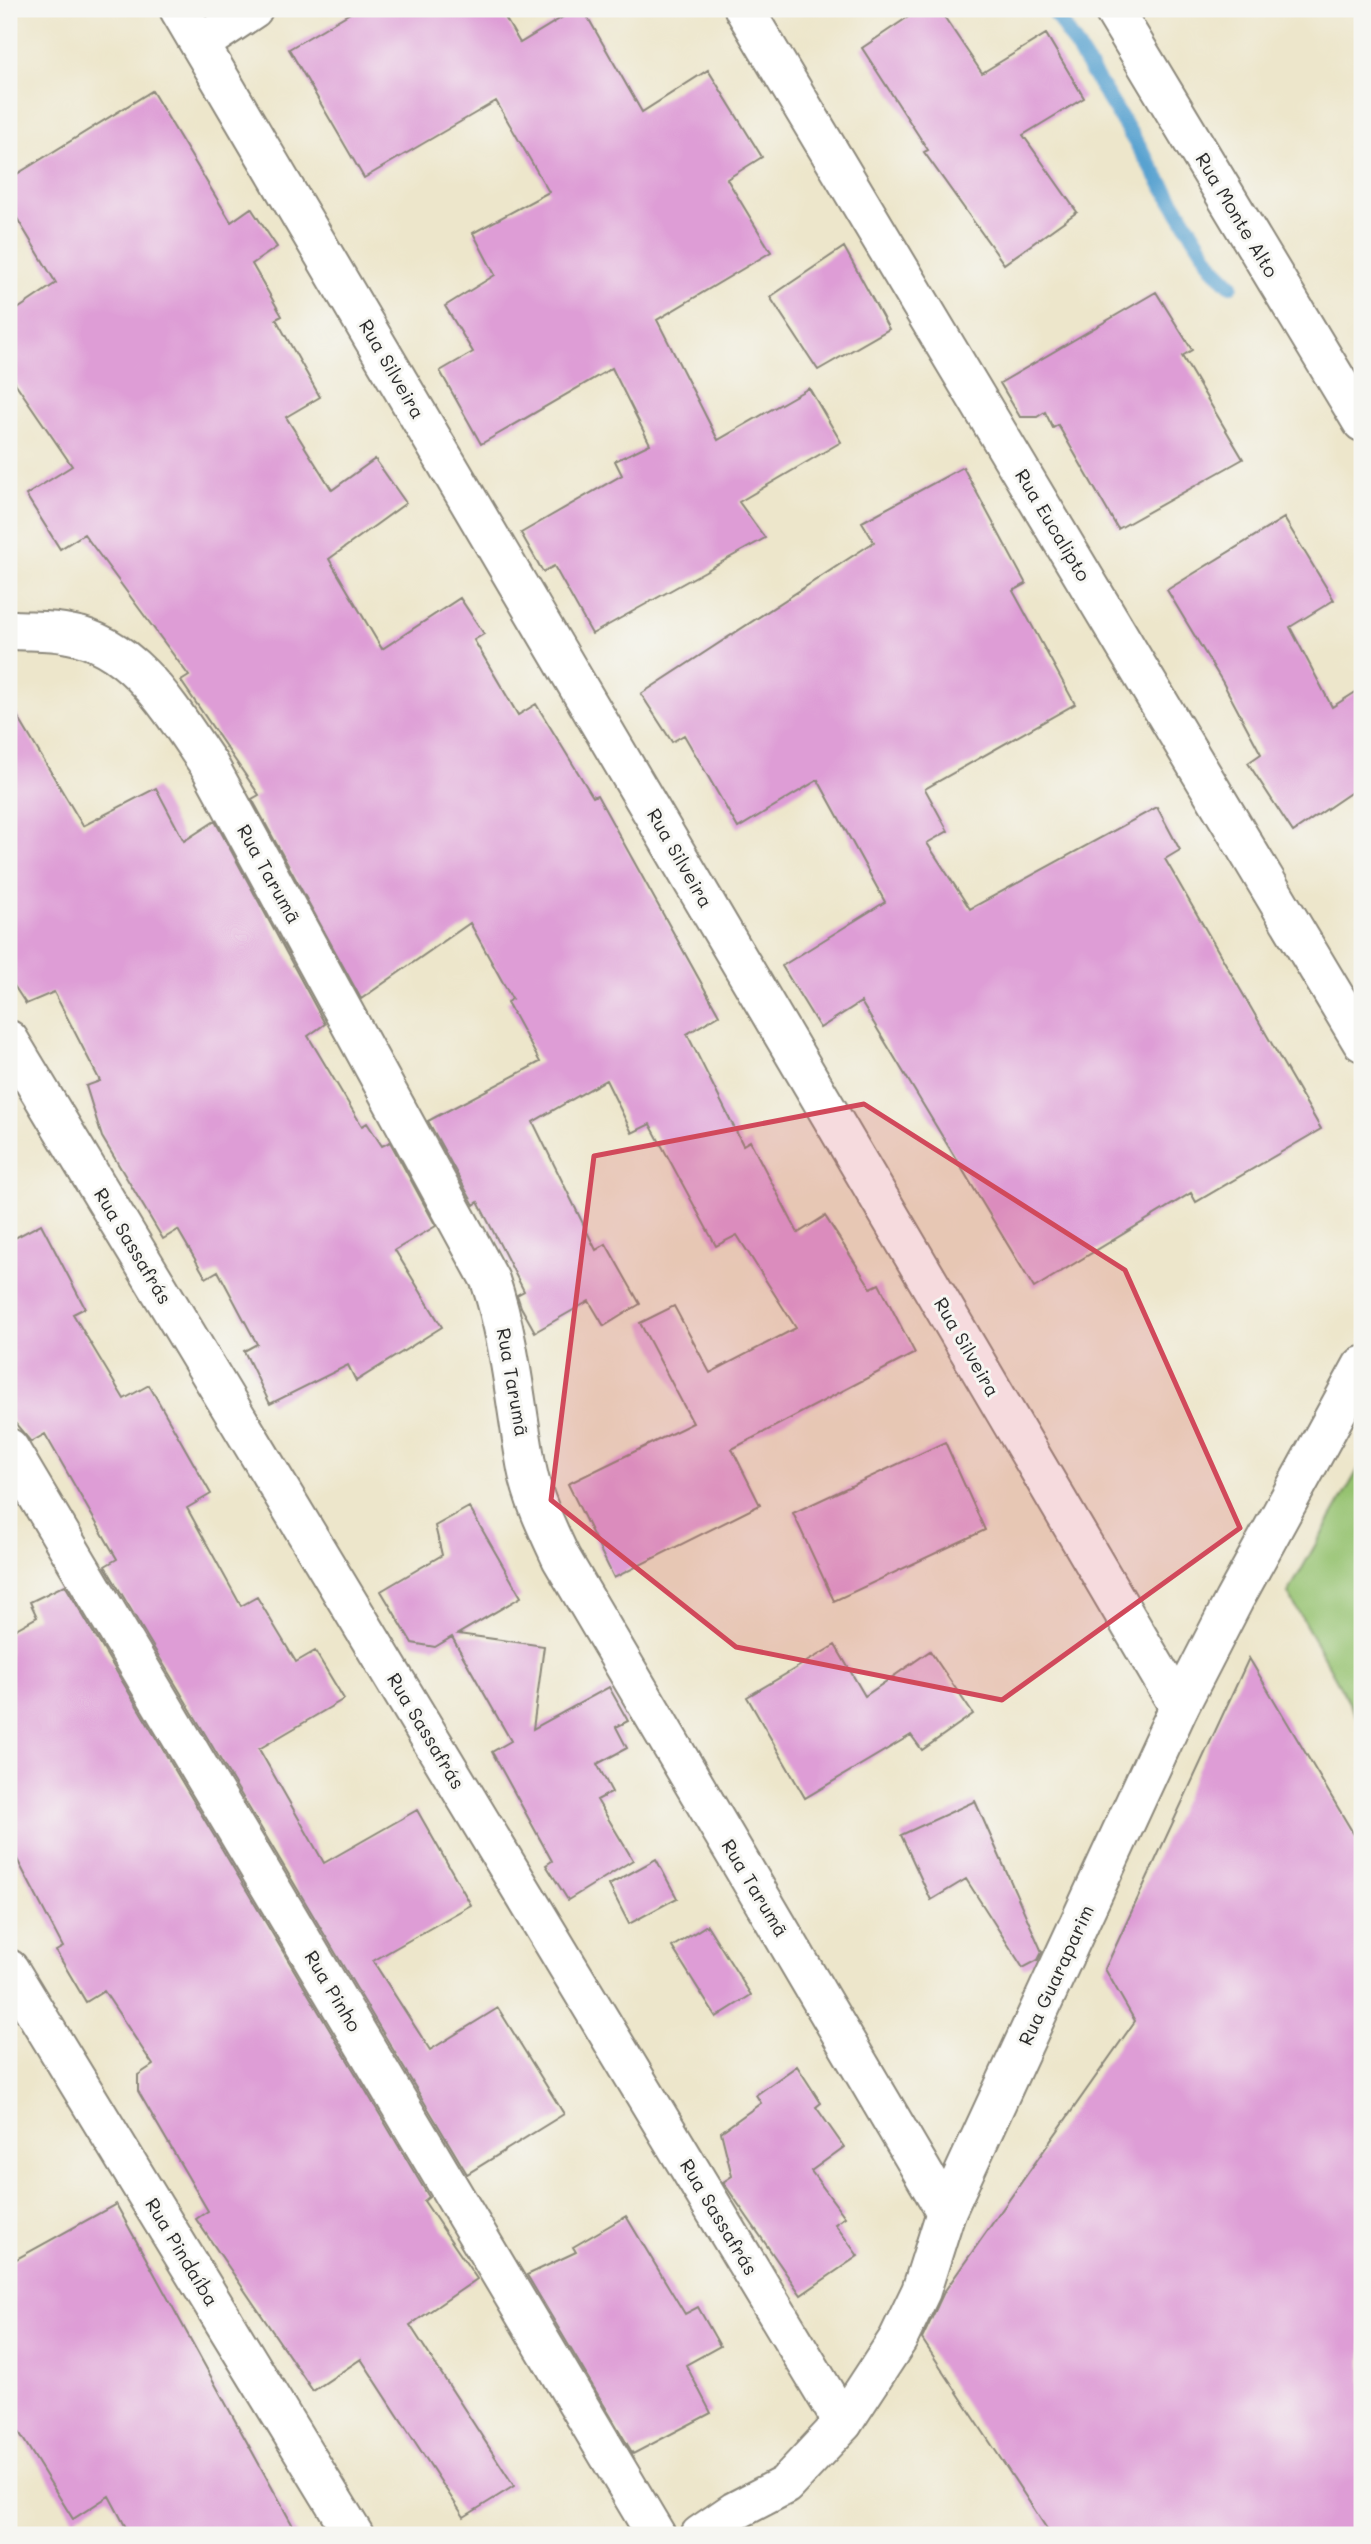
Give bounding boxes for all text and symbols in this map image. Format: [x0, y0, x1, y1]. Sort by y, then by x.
street label: Rua Monte Alto [1190, 148, 1284, 282]
street label: Rua Silveira [354, 315, 431, 423]
street label: Rua Eucalipto [1010, 464, 1097, 585]
street label: Rua Silveira [642, 804, 719, 912]
street label: Rua Tarumã [232, 820, 307, 928]
street label: Rua Sassafrás [89, 1183, 178, 1308]
street label: Rua Silveira [929, 1293, 1006, 1401]
street label: Rua Tarumã [492, 1326, 535, 1438]
street label: Rua Sassafrás [382, 1668, 471, 1793]
street label: Rua Tarumã [716, 1834, 794, 1941]
street label: Rua Guaraparim [1012, 1901, 1099, 2049]
street label: Rua Pinho [299, 1946, 367, 2036]
street label: Rua Sassafrás [675, 2154, 764, 2279]
street label: Rua Pindaíba [140, 2193, 225, 2311]

